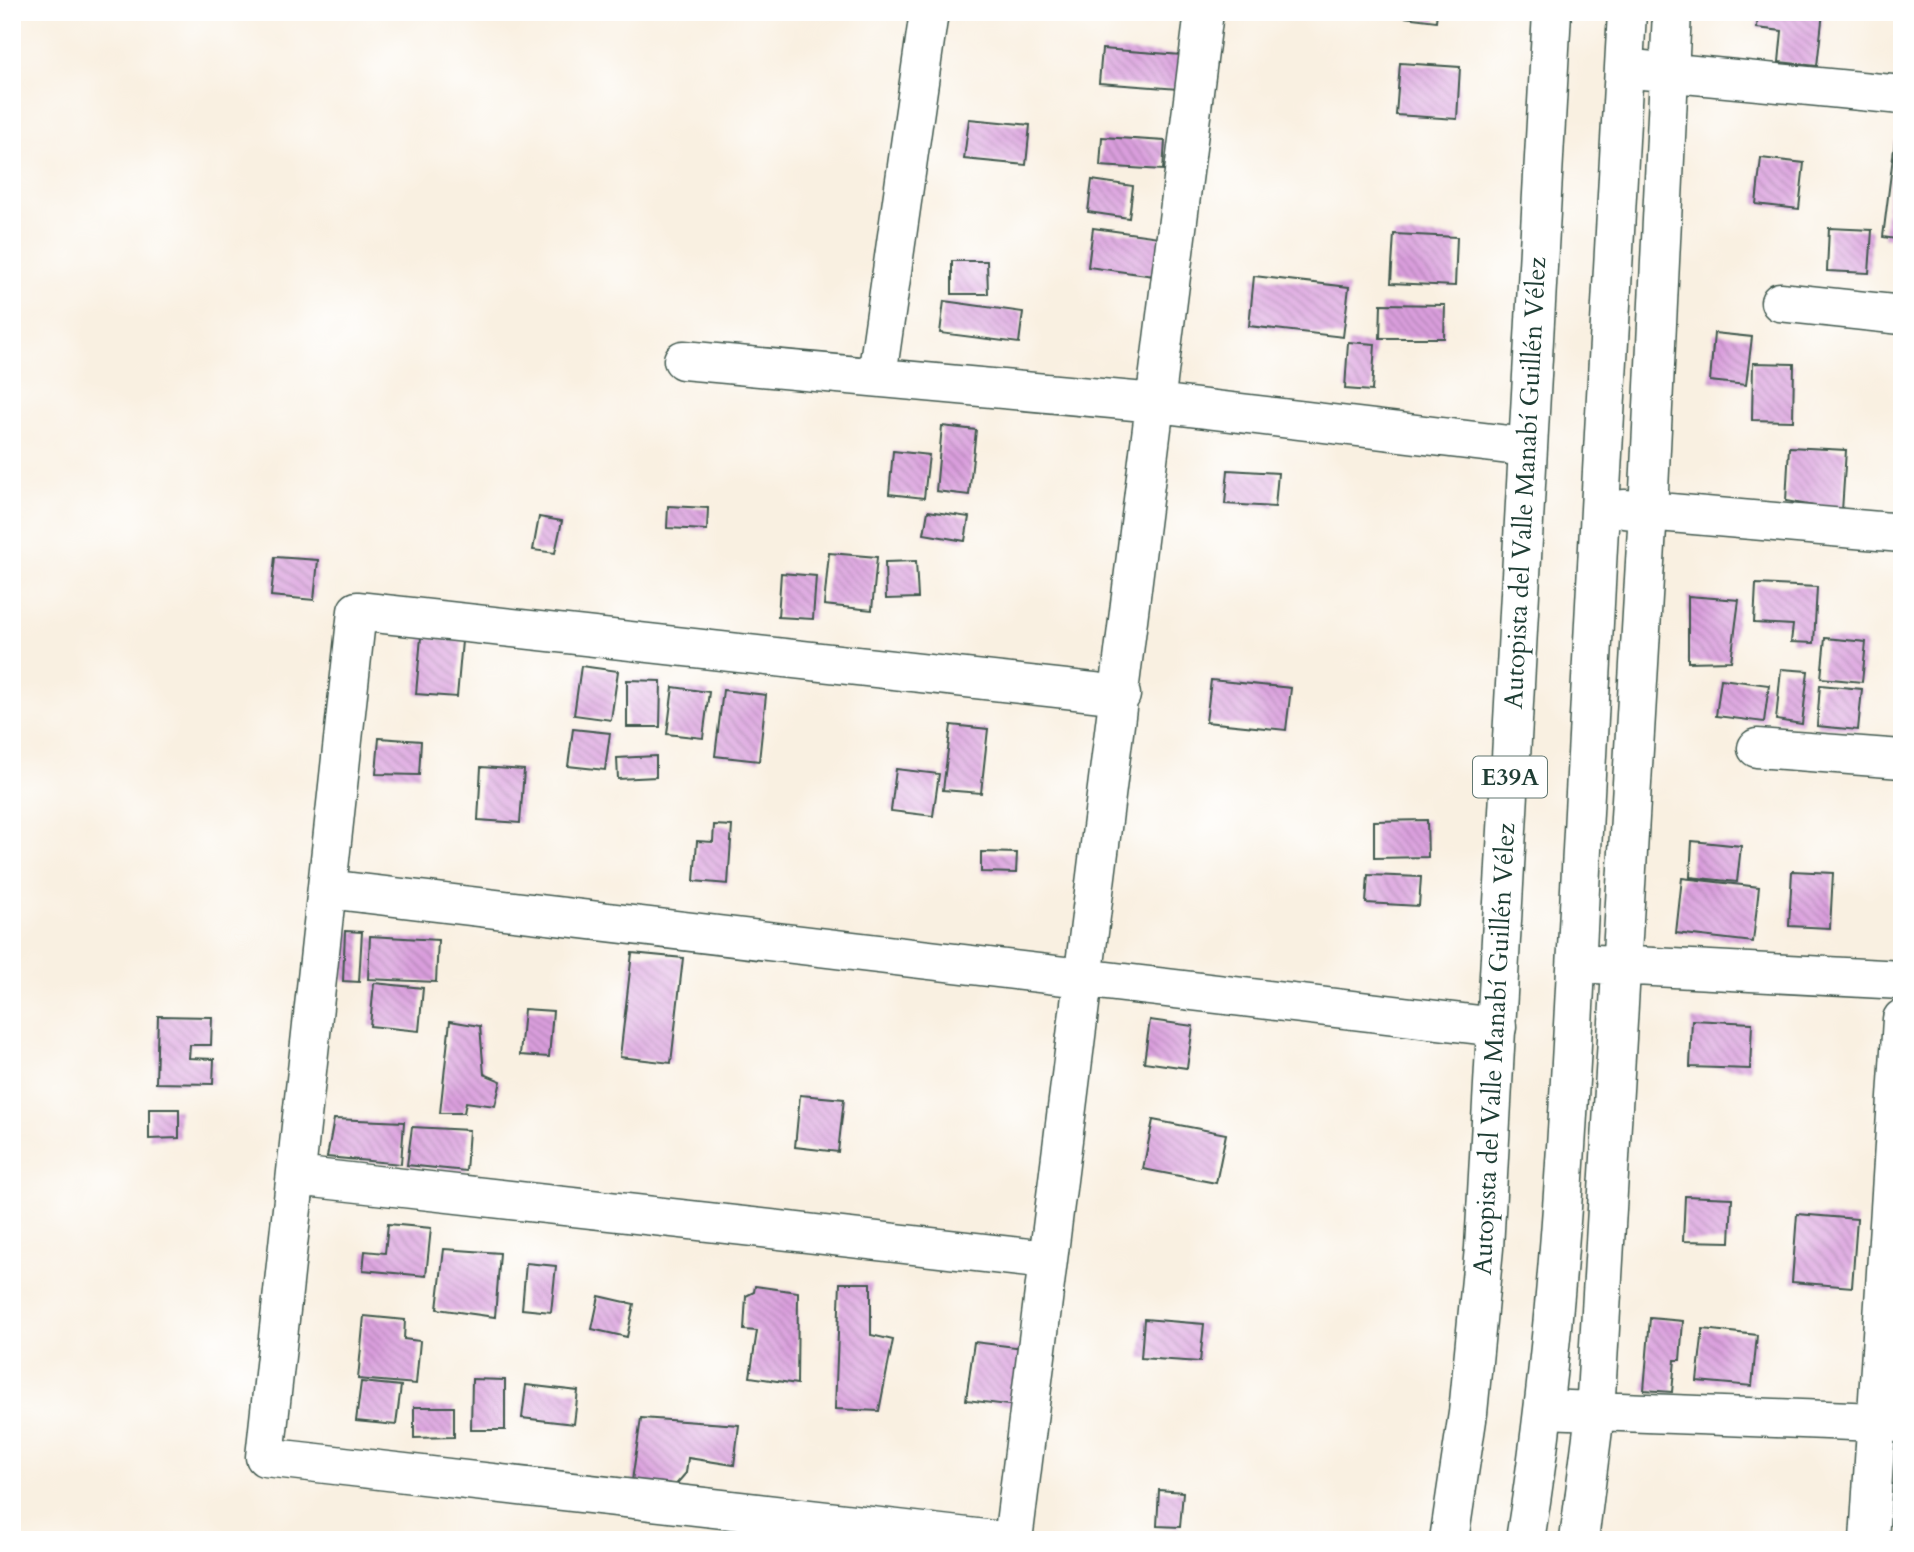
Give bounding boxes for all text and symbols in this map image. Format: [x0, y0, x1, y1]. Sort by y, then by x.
street label: Autopista del Valle Manabí Guillén Vélez [1496, 256, 1554, 710]
road number: E39A [1473, 756, 1547, 798]
street label: Autopista del Valle Manabí Guillén Vélez [1465, 822, 1523, 1276]

